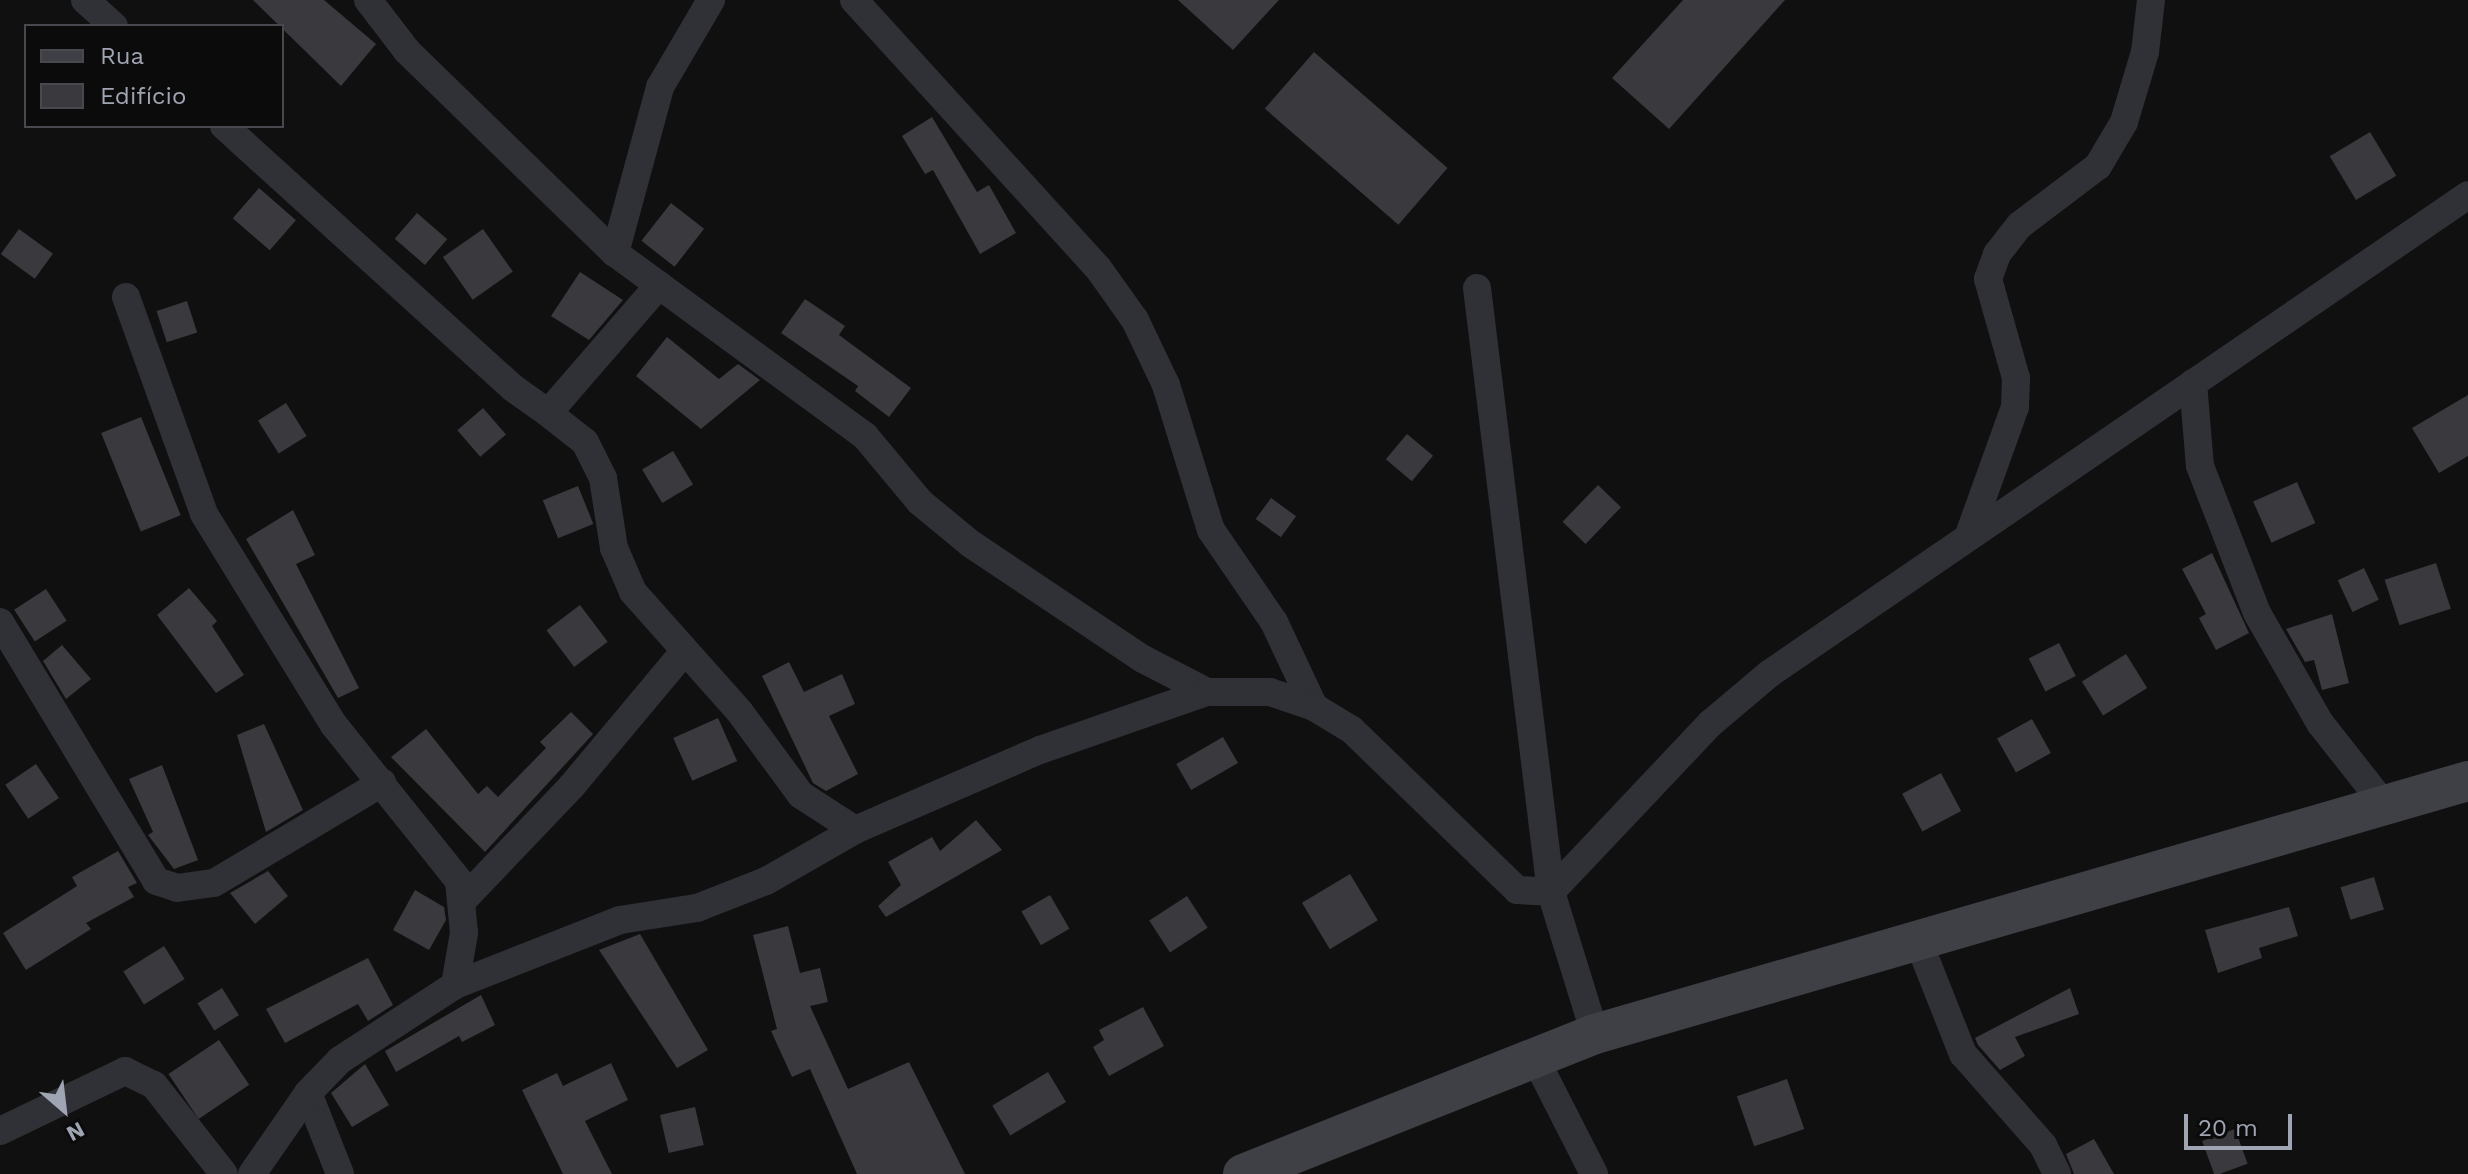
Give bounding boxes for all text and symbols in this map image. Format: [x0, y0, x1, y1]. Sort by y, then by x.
legend [24, 24, 284, 128]
text: Rua [100, 42, 144, 70]
text: Edifício [100, 82, 186, 110]
north arrow [24, 1070, 104, 1150]
scale bar [2188, 1098, 2296, 1148]
text: 20 m [2198, 1114, 2258, 1142]
text: N [62, 1117, 89, 1146]

